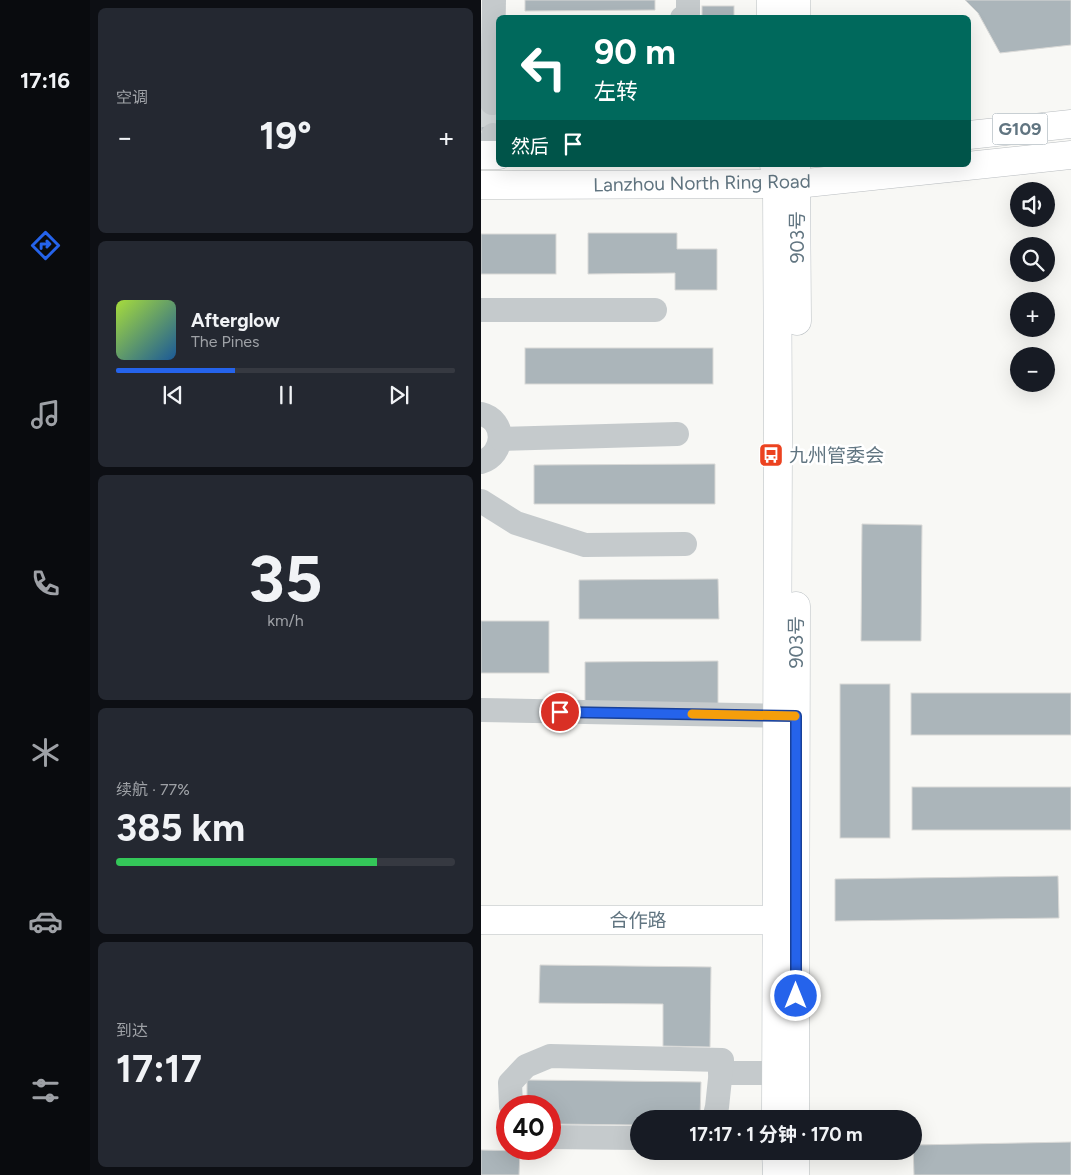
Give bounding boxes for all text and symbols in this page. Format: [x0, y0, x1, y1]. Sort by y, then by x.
text: 90 m [594, 31, 676, 73]
icon: left [511, 35, 576, 100]
text: 17:16 [20, 67, 70, 94]
text: 左转 [594, 78, 638, 105]
text: 空调 [116, 88, 148, 107]
text: 19° [259, 113, 312, 159]
road number: G109 [993, 114, 1047, 144]
text: − [116, 120, 133, 154]
text: + [438, 120, 455, 154]
icon: arrive [559, 130, 587, 158]
text: 然后 [511, 135, 549, 158]
street label: Lanzhou North Ring Road [593, 170, 811, 196]
map controls [1010, 182, 1055, 392]
button: sound [1010, 182, 1055, 227]
street label: 903号 [786, 211, 809, 263]
icon: directions [28, 228, 63, 263]
button: search [1010, 237, 1055, 282]
button: + [1010, 292, 1055, 337]
text: Afterglow [191, 309, 280, 332]
text: The Pines [191, 332, 260, 351]
button: − [1010, 347, 1055, 392]
icon: previous [159, 381, 187, 409]
icon: pause [272, 381, 300, 409]
icon: next [385, 381, 413, 409]
icon: music [28, 397, 63, 432]
bus stop icon: 九州管委会 [758, 442, 784, 468]
place label: 九州管委会 [789, 444, 884, 467]
text: 35 [249, 539, 322, 617]
icon: phone [28, 566, 63, 601]
text: km/h [267, 611, 304, 630]
street label: 903号 [785, 616, 808, 668]
pin [539, 691, 581, 733]
icon: arrive [546, 698, 574, 726]
icon: climate [28, 735, 63, 770]
text: 续航 · 77% [116, 780, 190, 799]
text: 385 km [116, 805, 245, 851]
icon: car [28, 904, 63, 939]
street label: 合作路 [609, 909, 667, 932]
position arrow [769, 969, 821, 1021]
text: 到达 [116, 1021, 148, 1040]
text: 17:17 [116, 1046, 202, 1092]
icon: filters [28, 1073, 63, 1108]
speed limit sign: 40 [496, 1095, 561, 1160]
text: 17:17 · 1 分钟 · 170 m [689, 1123, 863, 1146]

